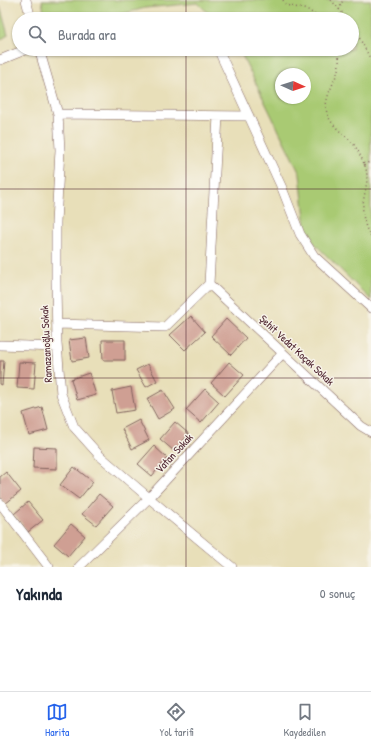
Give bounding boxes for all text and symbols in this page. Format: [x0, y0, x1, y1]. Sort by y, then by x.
search box [12, 12, 359, 56]
icon: search [26, 23, 48, 45]
text: Burada ara [58, 24, 116, 45]
north arrow [275, 68, 311, 104]
street label: Ramazanoğlu Sokak [37, 305, 55, 383]
street label: Şehit Vedat Koçak Sokak [257, 312, 338, 389]
street label: Vatan Sokak [152, 430, 196, 476]
text: Yakında [16, 582, 62, 605]
text: 0 sonuç [320, 584, 355, 602]
tab: Harita [45, 701, 69, 739]
tab: Yol tarifi [159, 701, 193, 739]
tab: Kaydedilen [283, 701, 326, 739]

